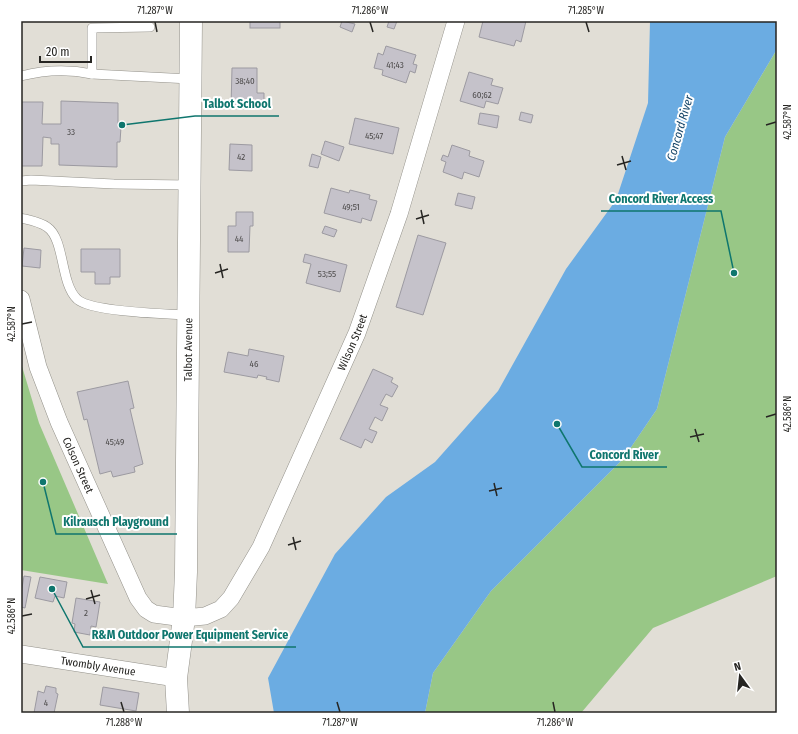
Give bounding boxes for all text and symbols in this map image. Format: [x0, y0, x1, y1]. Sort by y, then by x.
text: 71.287°W [137, 5, 173, 17]
text: 71.286°W [352, 5, 389, 17]
text: 71.285°W [568, 5, 605, 17]
scale bar [40, 38, 91, 64]
text: 20 m [46, 45, 70, 59]
house number: 41;43 [386, 60, 404, 70]
house number: 38;40 [235, 76, 255, 86]
house number: 60;62 [472, 90, 492, 100]
callout: Talbot School [195, 92, 279, 116]
water label: Concord River [664, 93, 696, 162]
text: Talbot School [203, 97, 272, 111]
text: 42.587°N [782, 104, 794, 140]
house number: 33 [67, 127, 75, 137]
house number: 45;47 [365, 131, 383, 141]
house number: 42 [237, 152, 245, 162]
callout: Concord River Access [601, 187, 721, 211]
text: Concord River Access [609, 192, 714, 206]
house number: 49;51 [342, 202, 360, 212]
house number: 44 [235, 234, 244, 244]
house number: 53;55 [318, 269, 336, 279]
text: 42.587°N [6, 306, 18, 342]
street label: Wilson Street [335, 312, 370, 373]
street label: Talbot Avenue [182, 318, 195, 382]
house number: 46 [250, 359, 259, 369]
text: 42.586°N [782, 396, 794, 432]
street label: Colson Street [60, 435, 96, 496]
house number: 45;49 [106, 437, 124, 447]
callout: Concord River [582, 443, 667, 467]
text: Concord River [589, 448, 659, 462]
callout: Kilrausch Playground [56, 510, 177, 534]
text: Kilrausch Playground [63, 515, 169, 529]
text: 42.586°N [6, 598, 18, 634]
house number: 2 [84, 608, 88, 618]
callout: R&M Outdoor Power Equipment Service [83, 623, 296, 647]
text: R&M Outdoor Power Equipment Service [92, 628, 288, 642]
street label: Twombly Avenue [60, 654, 136, 679]
north arrow [720, 656, 760, 696]
text: N [733, 660, 742, 674]
house number: 4 [44, 698, 49, 708]
text: 71.288°W [106, 717, 143, 729]
text: 71.287°W [322, 717, 358, 729]
text: 71.286°W [537, 717, 574, 729]

